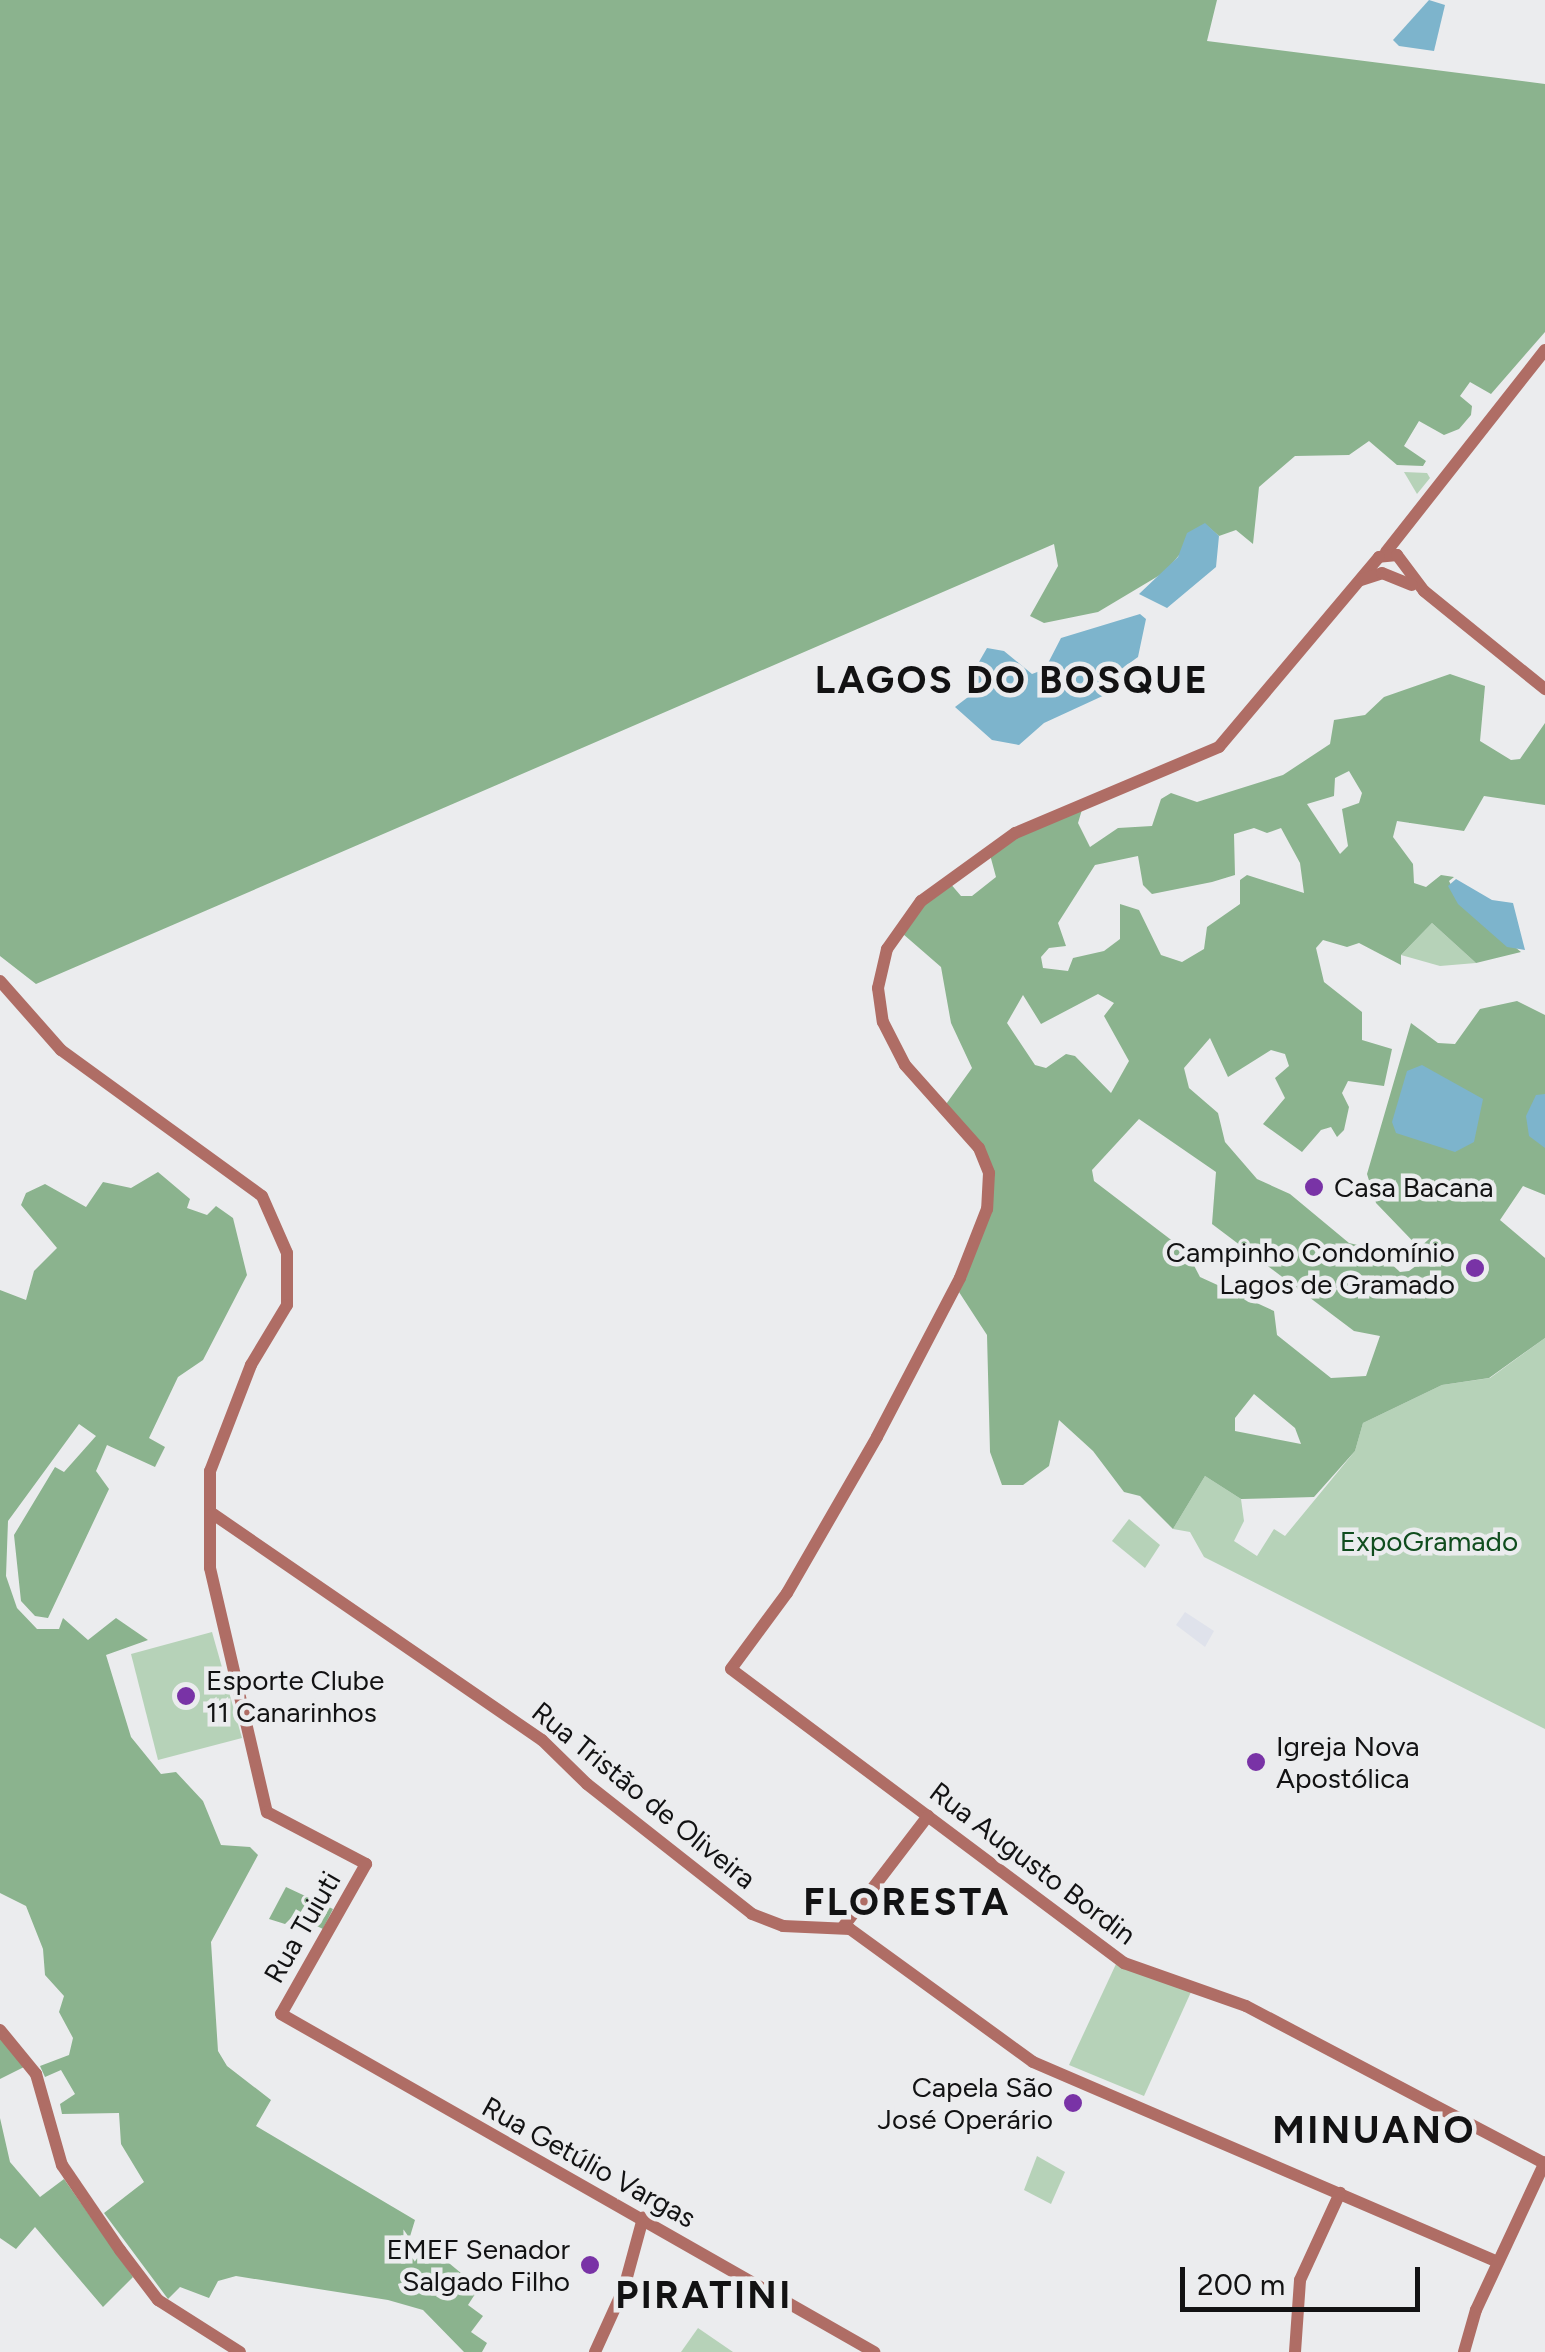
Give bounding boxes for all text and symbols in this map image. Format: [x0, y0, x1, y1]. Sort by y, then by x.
district label: LAGOS DO BOSQUE [815, 658, 1209, 704]
place label: Casa Bacana [1334, 1170, 1493, 1204]
marker: Casa Bacana [1303, 1176, 1325, 1198]
place label: Campinho Condomínio Lagos de Gramado [1166, 1235, 1455, 1301]
marker: Campinho Condomínio Lagos de Gramado [1464, 1257, 1486, 1279]
park label: ExpoGramado [1340, 1524, 1518, 1558]
place label: Esporte Clube 11 Canarinhos [206, 1663, 384, 1729]
marker: Esporte Clube 11 Canarinhos [175, 1685, 197, 1707]
street label: Rua Tristão de Oliveira [525, 1694, 763, 1896]
place label: Igreja Nova Apostólica [1276, 1729, 1420, 1795]
marker: Igreja Nova Apostólica [1245, 1751, 1267, 1773]
street label: Rua Augusto Bordin [923, 1775, 1143, 1951]
street label: Rua Tuiuti [257, 1865, 347, 1989]
district label: FLORESTA [803, 1880, 1011, 1926]
place label: Capela São José Operário [878, 2070, 1053, 2136]
street label: Rua Getúlio Vargas [476, 2089, 702, 2235]
marker: Capela São José Operário [1062, 2092, 1084, 2114]
district label: MINUANO [1272, 2108, 1476, 2154]
place label: EMEF Senador Salgado Filho [387, 2232, 570, 2298]
scale bar [1185, 2247, 1425, 2309]
marker: EMEF Senador Salgado Filho [579, 2254, 601, 2276]
text: 200 m [1197, 2266, 1285, 2303]
district label: PIRATINI [615, 2273, 793, 2319]

